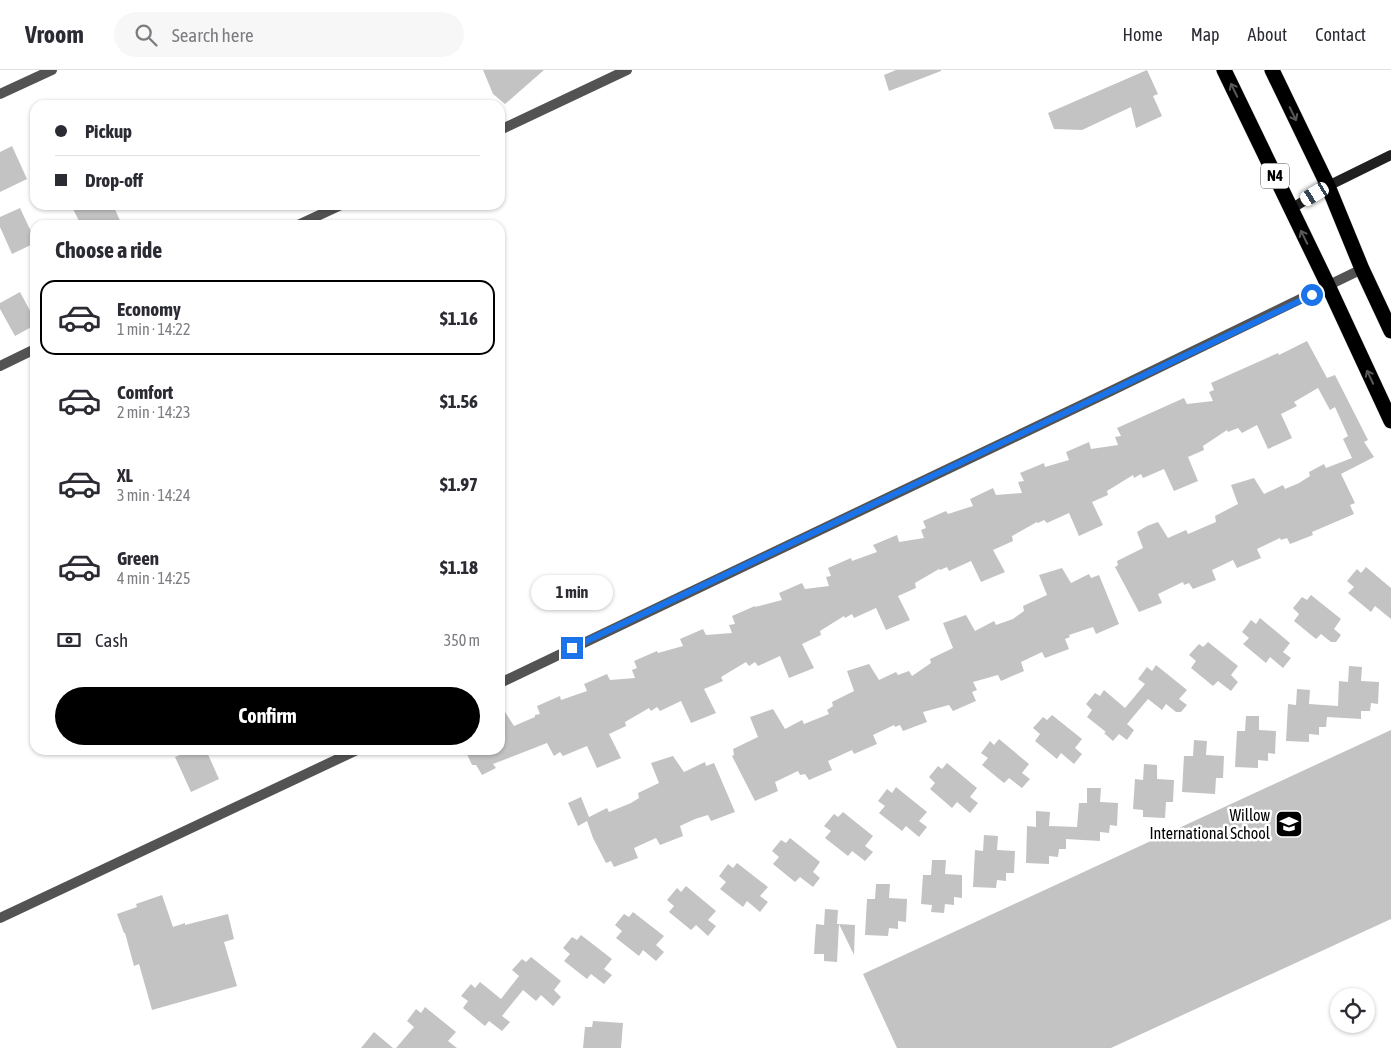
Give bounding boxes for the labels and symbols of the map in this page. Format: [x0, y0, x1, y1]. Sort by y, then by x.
one-way arrow [1229, 83, 1239, 98]
one-way arrow [1289, 106, 1298, 121]
road number: N4 [1261, 164, 1289, 188]
car [1298, 180, 1331, 208]
one-way arrow [1299, 230, 1309, 245]
route start [1301, 284, 1323, 306]
one-way arrow [1365, 370, 1375, 385]
callout: 1 min [531, 576, 613, 610]
route end [561, 637, 583, 659]
place label: Willow International School [1149, 806, 1271, 842]
school or university icon: Willow International School [1274, 809, 1304, 839]

